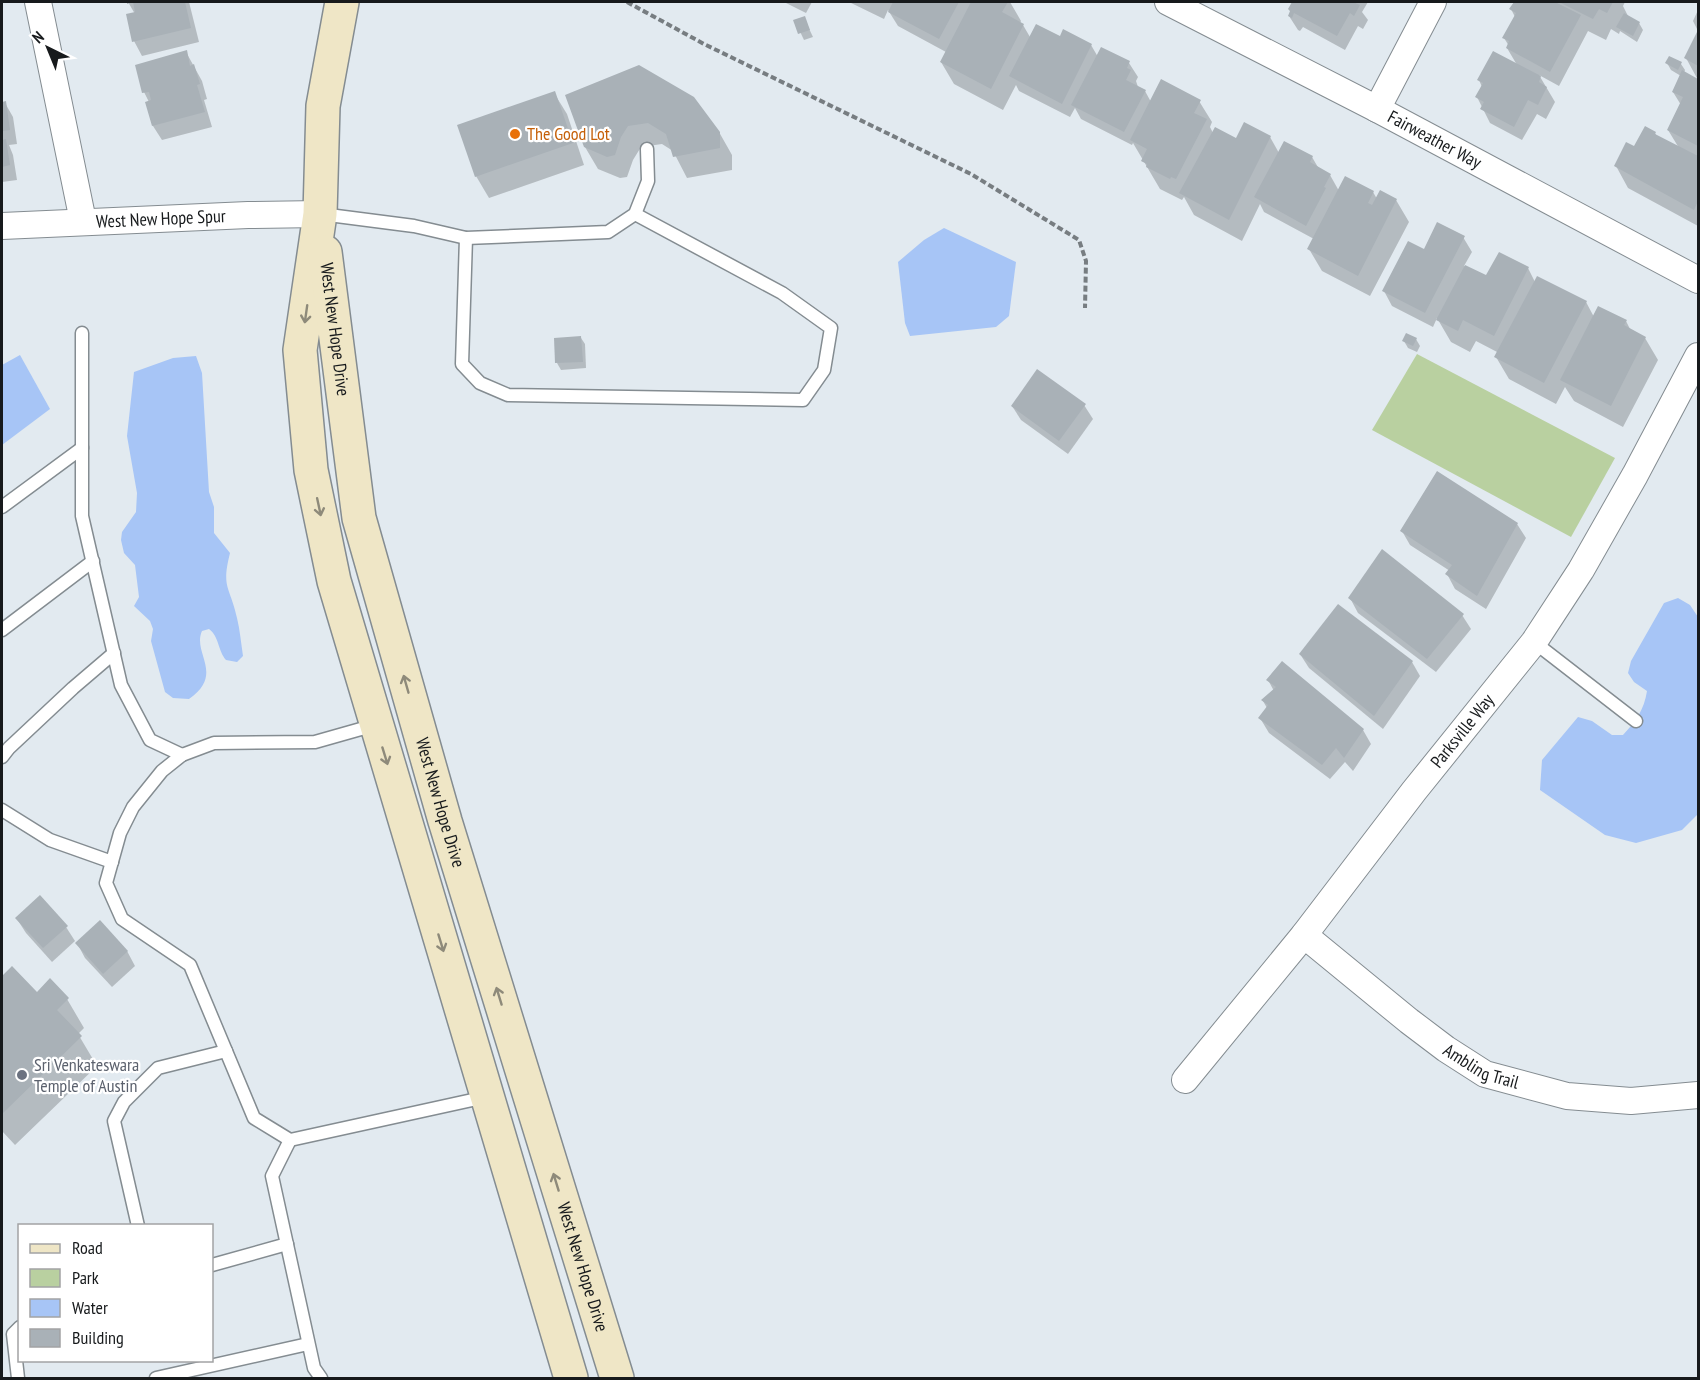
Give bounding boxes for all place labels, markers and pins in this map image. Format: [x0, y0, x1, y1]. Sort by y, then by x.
place label: The Good Lot [527, 122, 610, 145]
marker: The Good Lot [508, 127, 522, 141]
place label: Sri Venkateswara Temple of Austin [34, 1053, 139, 1097]
marker: Sri Venkateswara Temple of Austin [15, 1068, 29, 1082]

